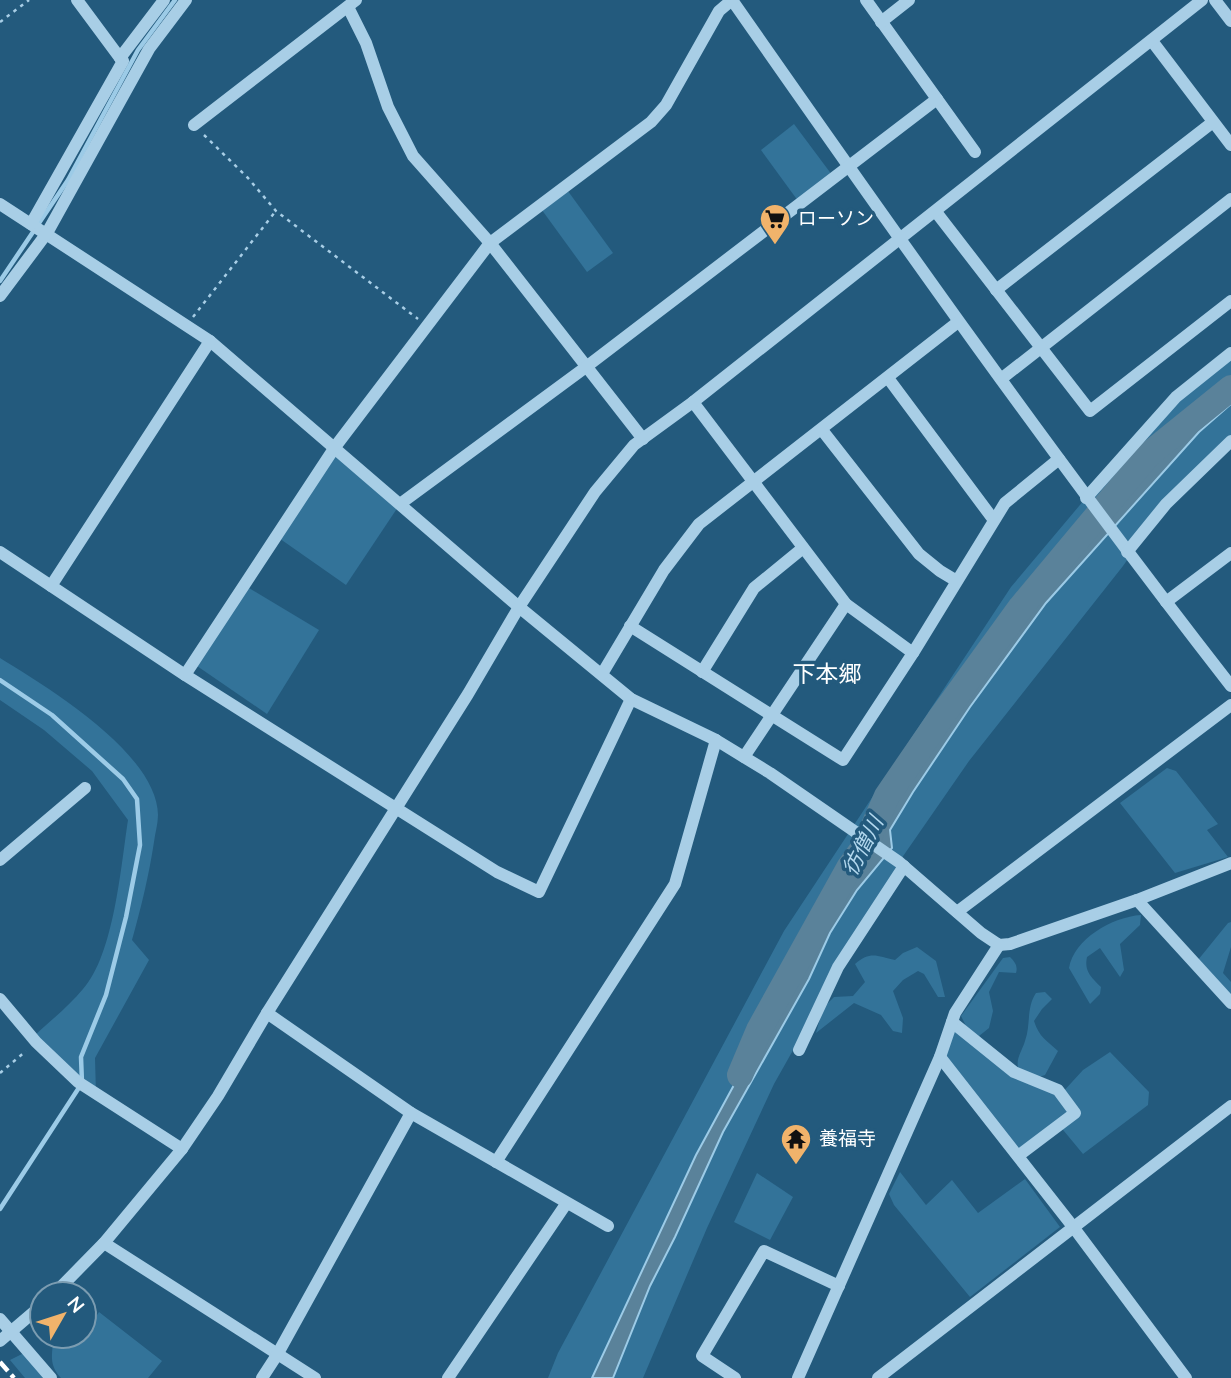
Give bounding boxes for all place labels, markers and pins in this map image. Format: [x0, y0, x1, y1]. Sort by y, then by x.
supermarket icon: ローソン [758, 202, 792, 246]
place label: ローソン [798, 206, 874, 232]
temple icon: 養福寺 [779, 1122, 813, 1166]
place label: 養福寺 [819, 1126, 876, 1152]

